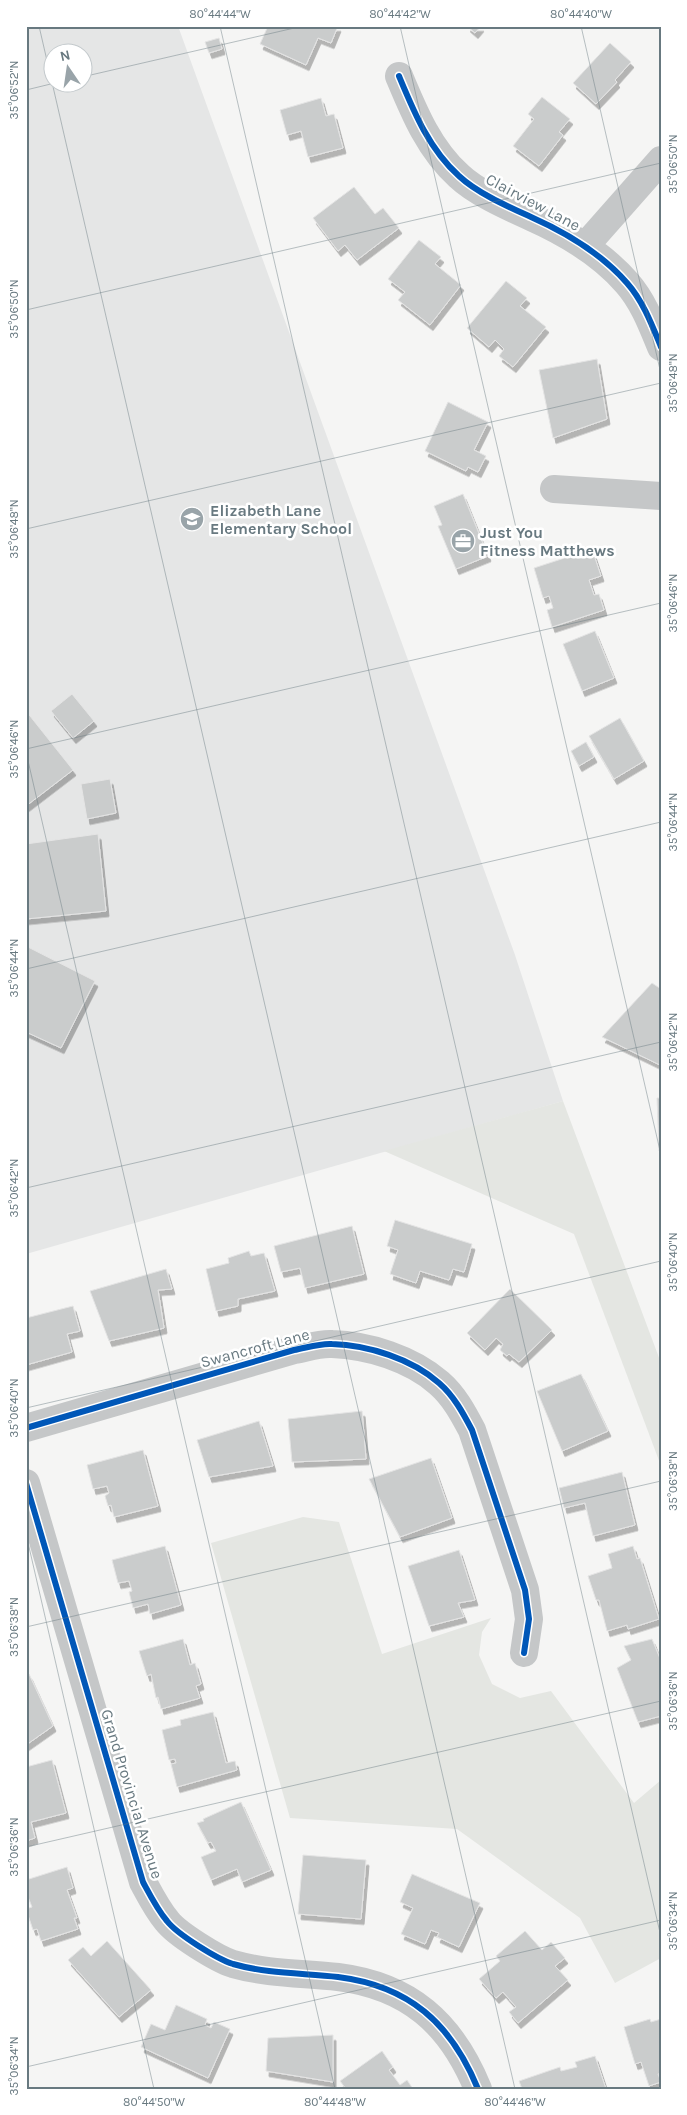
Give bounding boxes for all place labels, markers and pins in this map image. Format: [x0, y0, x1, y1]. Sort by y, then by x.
place label: Elizabeth Lane Elementary School [210, 501, 352, 538]
school or university icon: Elizabeth Lane Elementary School [179, 506, 205, 532]
place label: Just You Fitness Matthews [480, 523, 615, 560]
office icon: Just You Fitness Matthews [450, 528, 476, 554]

